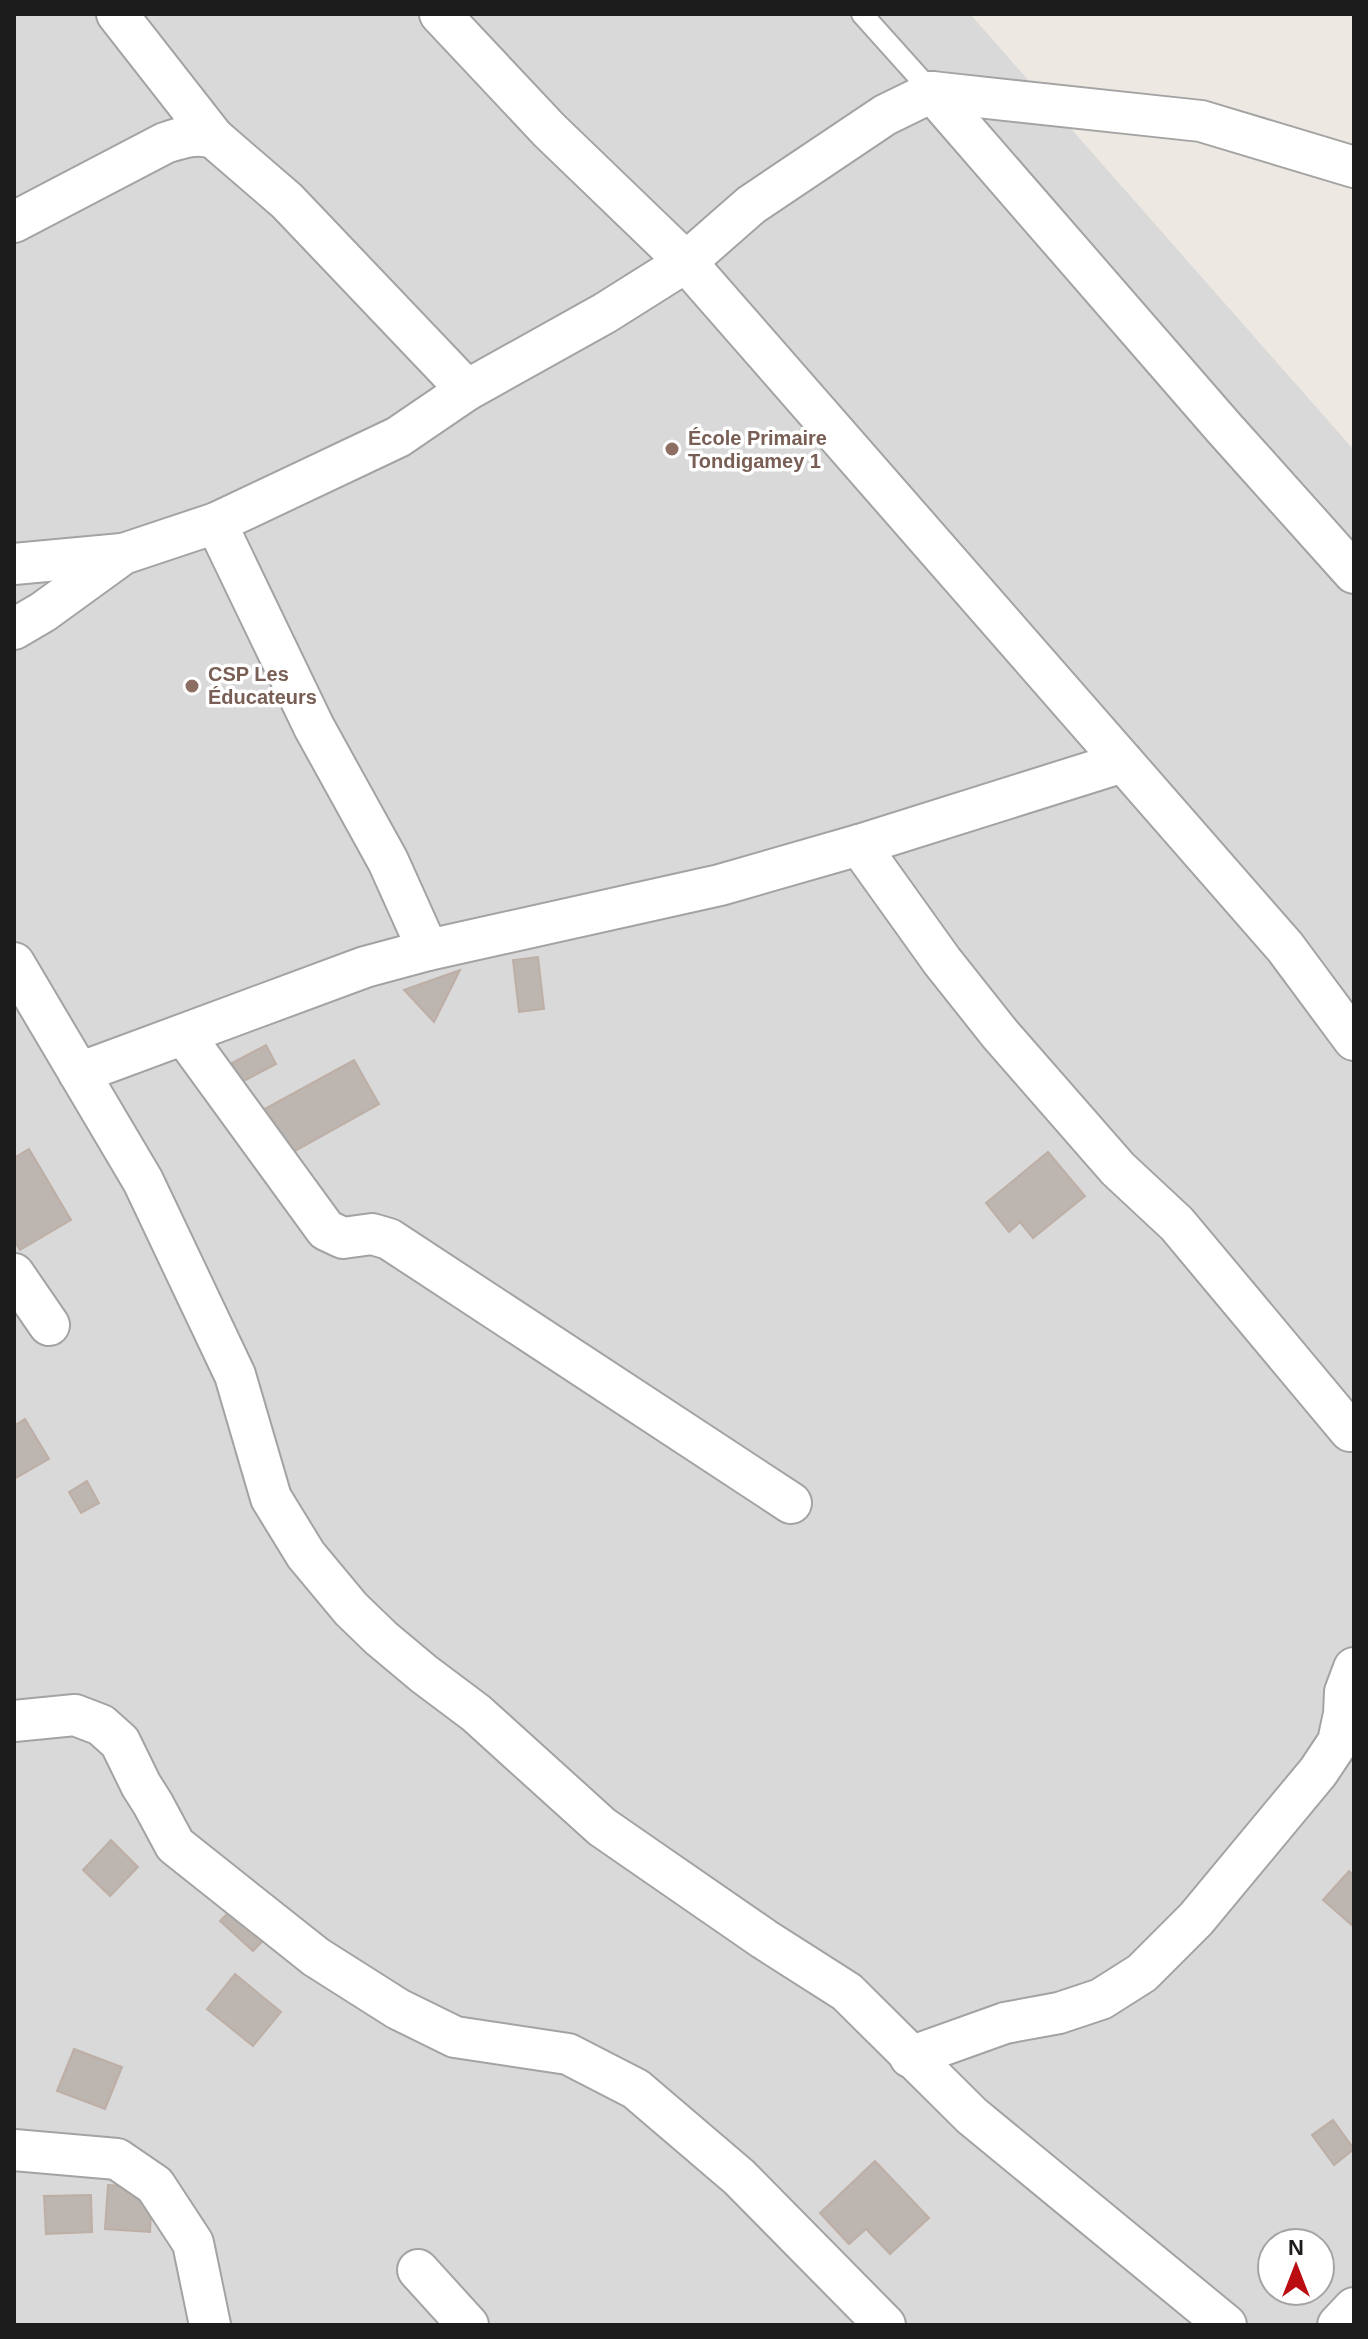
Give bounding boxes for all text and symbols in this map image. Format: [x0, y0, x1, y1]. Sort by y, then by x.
place label: École Primaire Tondigamey 1 [688, 427, 827, 472]
marker: École Primaire Tondigamey 1 [663, 440, 681, 458]
place label: CSP Les Éducateurs [208, 663, 317, 708]
marker: CSP Les Éducateurs [183, 677, 201, 695]
north arrow [1256, 2227, 1336, 2307]
text: N [1288, 2235, 1304, 2260]

